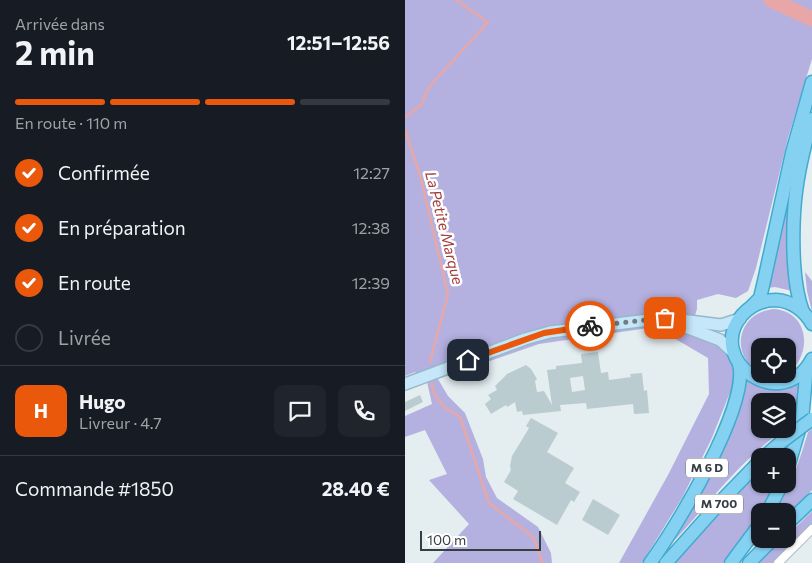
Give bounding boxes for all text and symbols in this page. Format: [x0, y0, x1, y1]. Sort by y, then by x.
text: Arrivée dans [15, 14, 105, 33]
text: 12:51–12:56 [287, 31, 390, 54]
text: 2 min [15, 32, 95, 72]
text: En route · 110 m [15, 113, 127, 132]
icon: check [15, 159, 43, 187]
text: Confirmée [58, 161, 150, 184]
text: 12:27 [353, 163, 390, 182]
water label: La Petite Marque [422, 169, 468, 286]
icon: check [15, 214, 43, 242]
text: En préparation [58, 216, 186, 239]
text: 12:38 [352, 218, 390, 237]
icon: check [15, 269, 43, 297]
text: En route [58, 271, 131, 294]
text: 12:39 [352, 273, 390, 292]
pin [644, 297, 686, 339]
courier [565, 301, 615, 351]
icon: bag [651, 304, 679, 332]
icon: bike [576, 312, 604, 340]
text: Livrée [58, 326, 111, 349]
map controls [751, 338, 796, 548]
button: locate [751, 338, 796, 383]
pin [447, 339, 489, 381]
icon: home [454, 346, 482, 374]
button: chat [274, 385, 326, 437]
button: phone [338, 385, 390, 437]
text: Hugo [79, 390, 126, 413]
button: layers [751, 393, 796, 438]
text: H [34, 399, 48, 422]
text: Livreur · 4.7 [79, 413, 162, 432]
button: + [751, 448, 796, 493]
road number: M 6 D [686, 458, 728, 478]
text: Commande #1850 [15, 477, 174, 500]
text: 28.40 € [322, 477, 390, 500]
road number: M 700 [695, 494, 743, 514]
button: − [751, 503, 796, 548]
scale bar [420, 528, 541, 551]
text: 100 m [427, 531, 466, 548]

